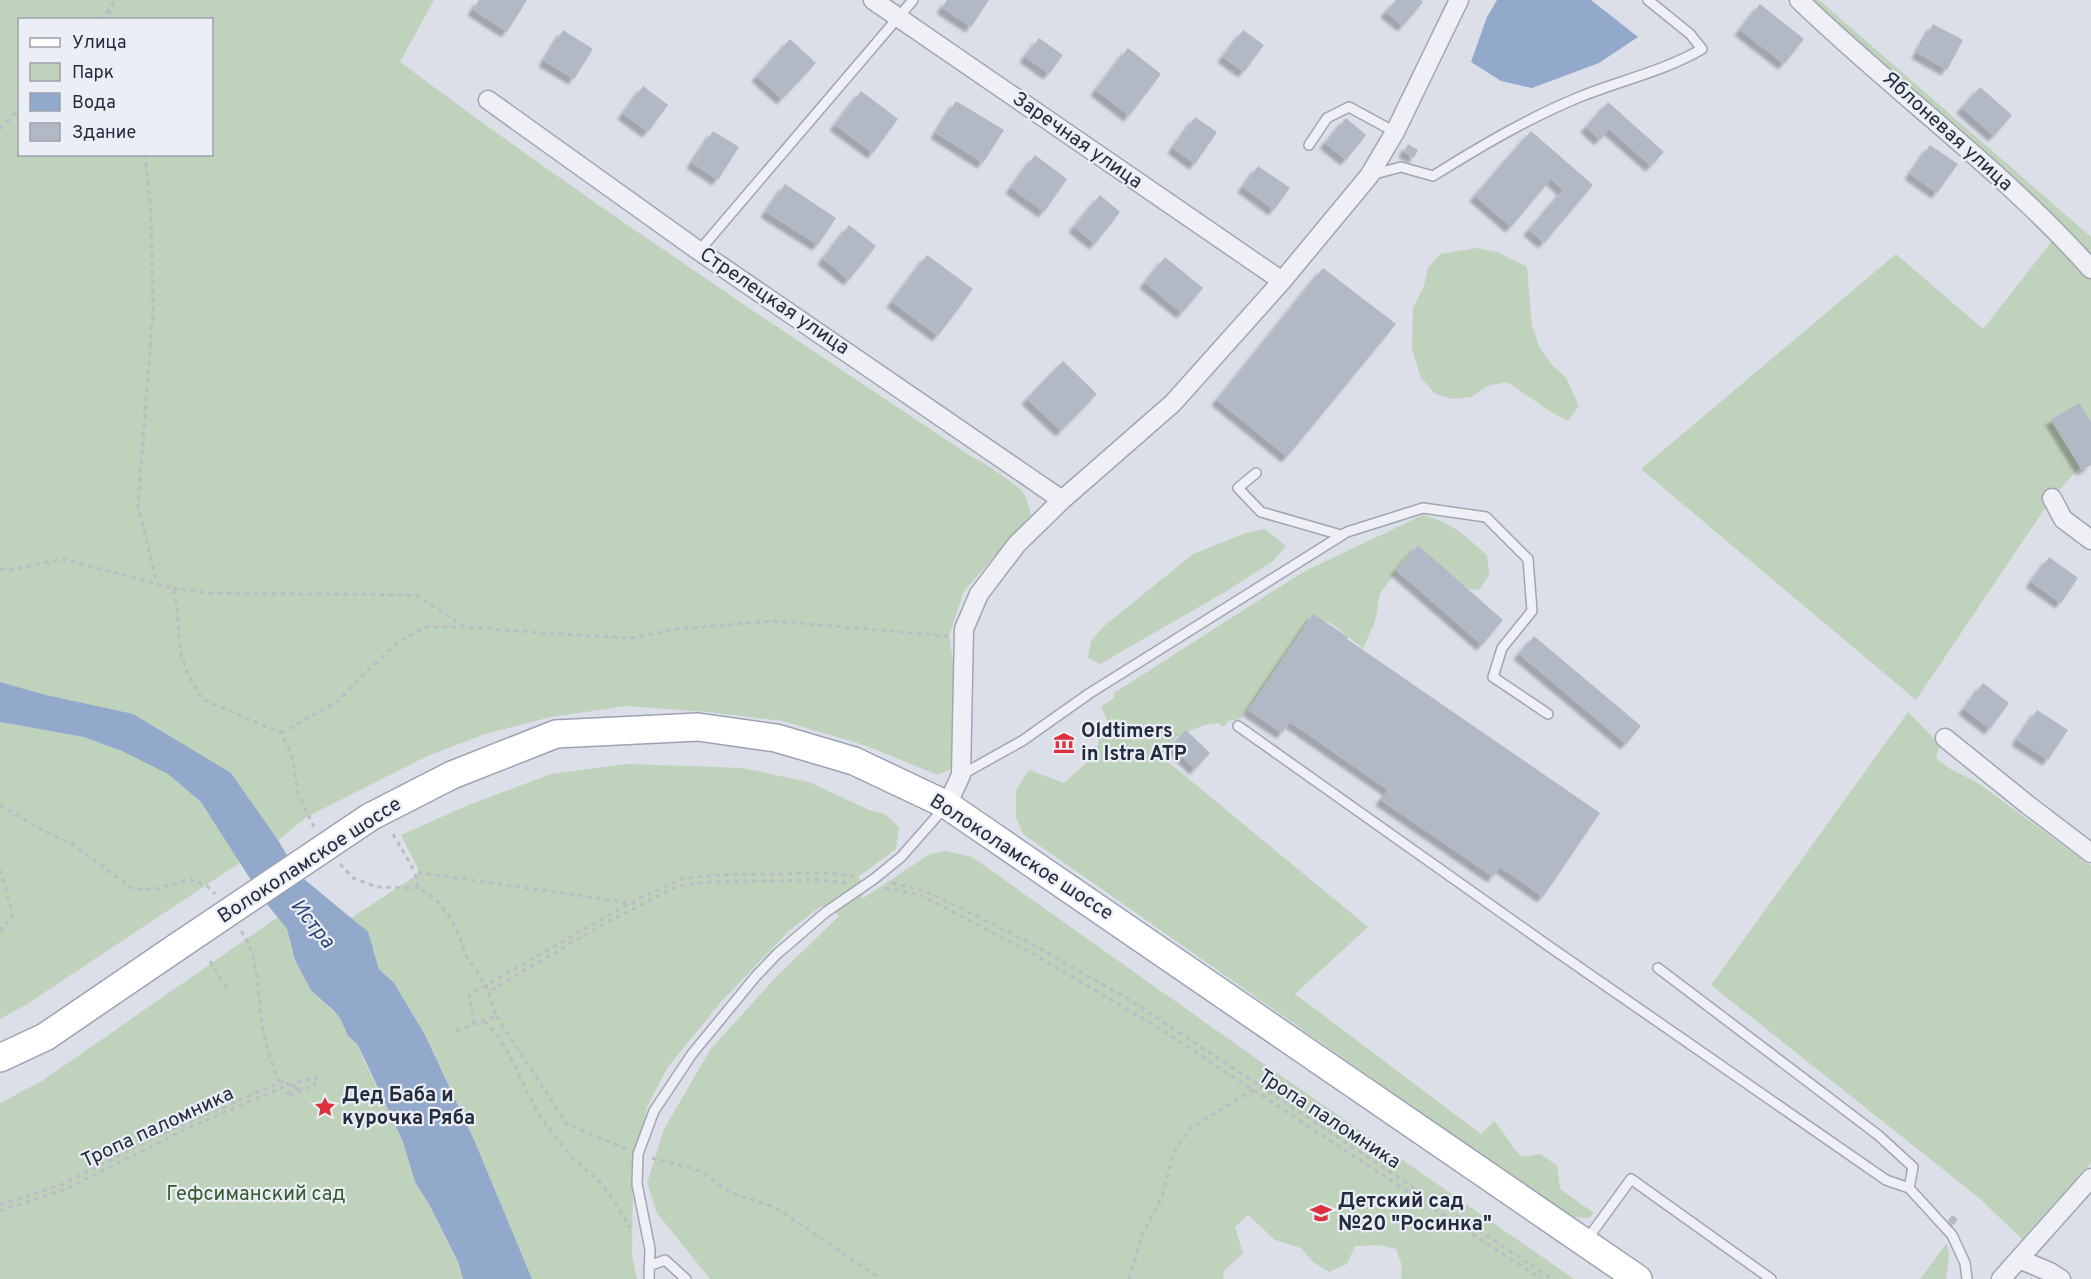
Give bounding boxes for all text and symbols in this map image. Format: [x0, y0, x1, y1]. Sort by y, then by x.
legend [18, 18, 213, 156]
text: Улица [72, 32, 126, 55]
text: Парк [72, 62, 114, 85]
street label: Яблоневая улица [1876, 66, 2018, 198]
street label: Заречная улица [1007, 86, 1147, 196]
text: Вода [72, 92, 116, 115]
text: Здание [72, 122, 136, 145]
street label: Стрелецкая улица [694, 242, 854, 362]
place label: Oldtimers in Istra ATP [1081, 719, 1187, 768]
museum icon: Oldtimers in Istra ATP [1052, 731, 1076, 755]
street label: Волоколамское шоссе [924, 789, 1118, 927]
street label: Волоколамское шоссе [213, 792, 407, 930]
water label: Истра [284, 894, 340, 955]
street label: Тропа паломника [1253, 1064, 1405, 1176]
street label: Тропа паломника [78, 1081, 238, 1175]
place label: Дед Баба и курочка Ряба [342, 1083, 475, 1132]
place icon: Дед Баба и курочка Ряба [313, 1095, 337, 1119]
park label: Гефсиманский сад [166, 1182, 346, 1208]
place label: Детский сад №20 "Росинка" [1338, 1189, 1492, 1238]
school or university icon: Детский сад №20 "Росинка" [1309, 1201, 1333, 1225]

